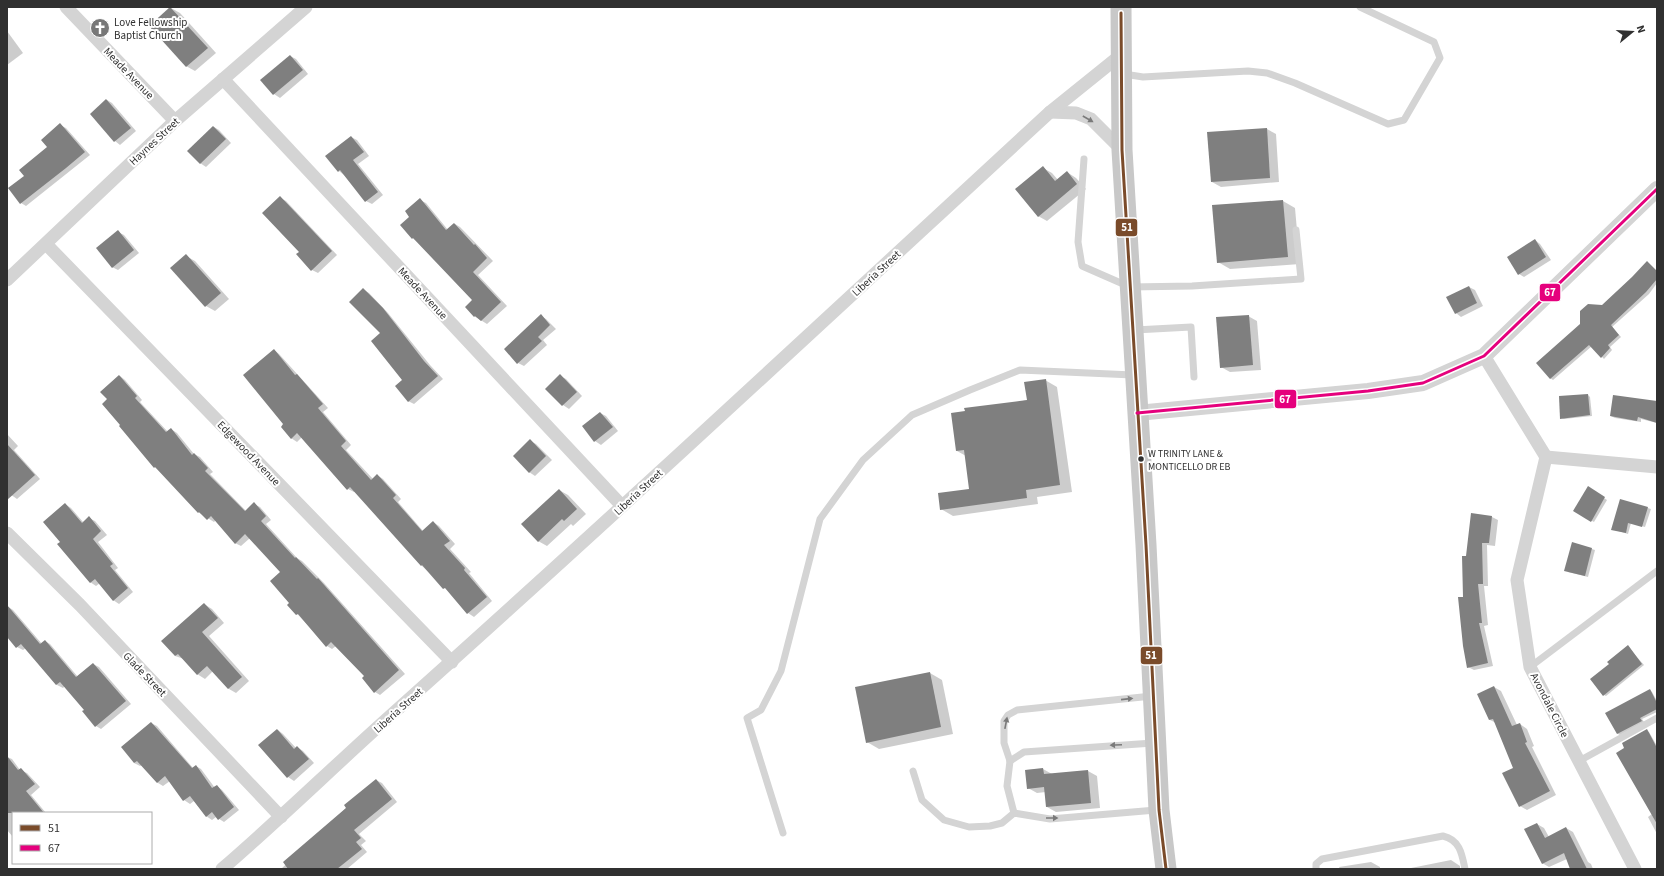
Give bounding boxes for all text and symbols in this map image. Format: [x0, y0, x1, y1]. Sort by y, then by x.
north arrow [1612, 12, 1652, 52]
place label: Love Fellowship Baptist Church [114, 15, 187, 43]
church icon: Love Fellowship Baptist Church [89, 17, 111, 39]
text: N [1633, 23, 1649, 35]
street label: Meade Avenue [100, 44, 158, 103]
street label: Haynes Street [126, 114, 183, 169]
one-way arrow [1082, 115, 1094, 122]
line badge: 51 [1115, 218, 1138, 237]
text: 51 [1121, 220, 1133, 235]
street label: Liberia Street [849, 247, 904, 300]
street label: Meade Avenue [394, 264, 451, 323]
line badge: 67 [1539, 283, 1561, 302]
text: 67 [1544, 285, 1556, 300]
line badge: 67 [1274, 389, 1297, 409]
text: 67 [1279, 392, 1291, 407]
street label: Edgewood Avenue [214, 418, 284, 489]
place label: W TRINITY LANE & MONTICELLO DR EB [1148, 447, 1231, 474]
marker: W TRINITY LANE & MONTICELLO DR EB [1136, 454, 1146, 464]
street label: Liberia Street [611, 466, 666, 519]
line badge: 51 [1140, 646, 1163, 665]
text: 51 [1145, 648, 1157, 663]
street label: Glade Street [120, 649, 170, 700]
street label: Avondale Circle [1527, 670, 1573, 741]
street label: Liberia Street [370, 684, 426, 736]
one-way arrow [1121, 696, 1133, 702]
one-way arrow [1003, 717, 1009, 729]
one-way arrow [1110, 742, 1122, 749]
legend [12, 812, 152, 864]
one-way arrow [1046, 815, 1059, 821]
text: 51 [48, 820, 60, 837]
text: 67 [48, 840, 60, 857]

